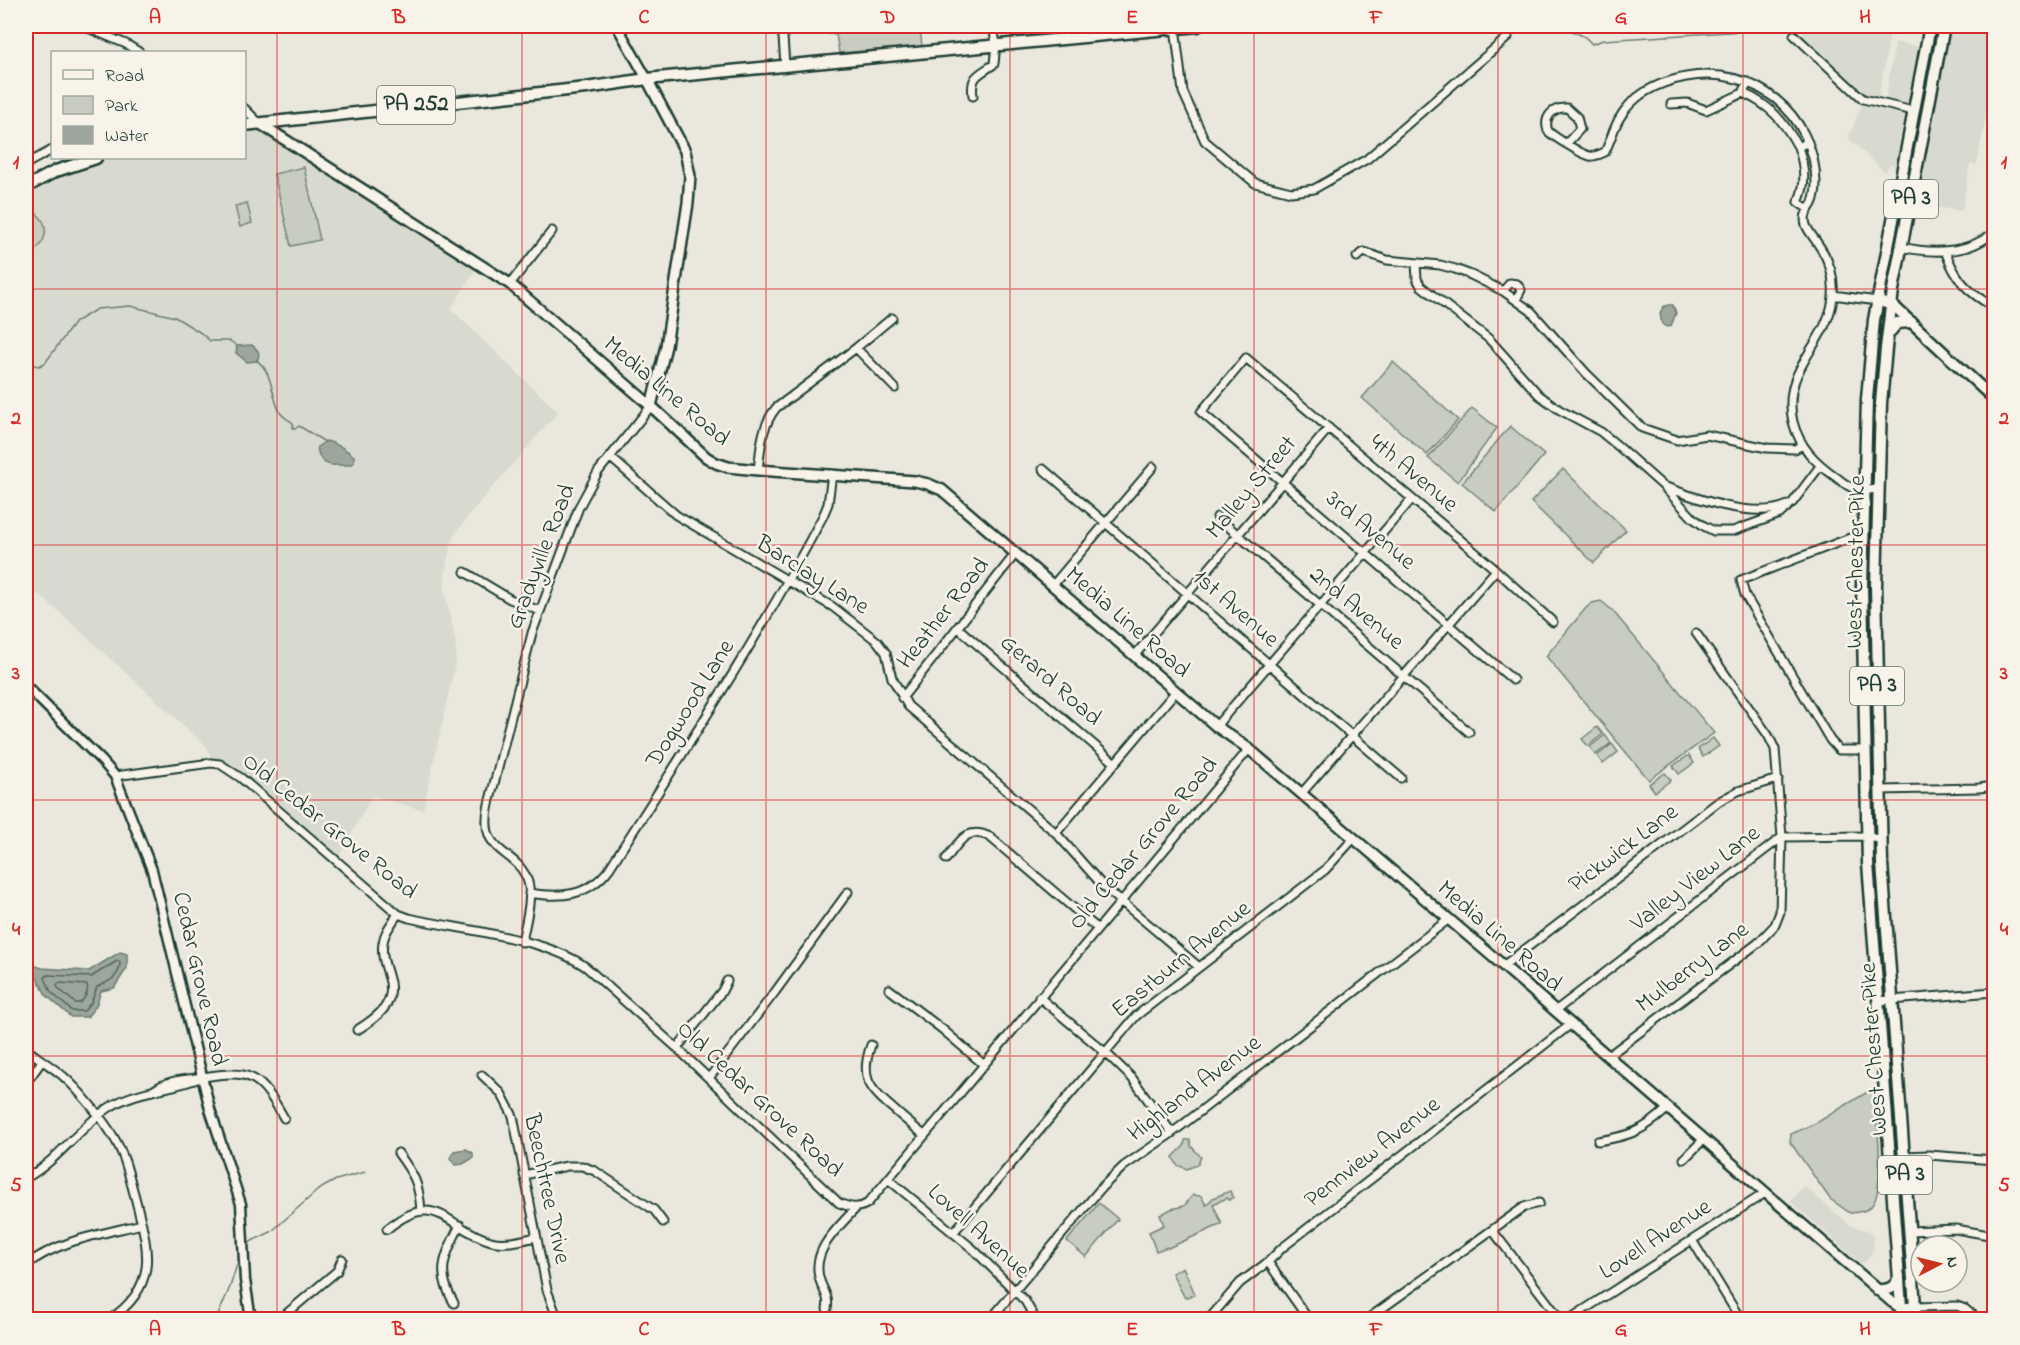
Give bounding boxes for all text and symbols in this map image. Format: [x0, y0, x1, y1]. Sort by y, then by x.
text: A [149, 4, 161, 33]
text: B [391, 4, 406, 33]
text: C [639, 4, 650, 33]
text: D [880, 4, 895, 33]
text: E [1126, 4, 1138, 33]
text: F [1369, 4, 1383, 33]
text: G [1615, 4, 1628, 33]
text: H [1859, 4, 1871, 33]
legend [51, 51, 246, 159]
text: Road [105, 64, 144, 90]
road number: PA 252 [377, 86, 455, 124]
text: Park [105, 94, 138, 120]
text: Water [105, 124, 149, 150]
text: 1 [13, 149, 20, 178]
text: 1 [2001, 149, 2008, 178]
road number: PA 3 [1884, 180, 1938, 218]
street label: Media Line Road [595, 328, 737, 456]
text: 2 [10, 405, 21, 434]
text: 2 [1998, 405, 2009, 434]
street label: 4th Avenue [1361, 426, 1465, 522]
street label: Malley Street [1198, 428, 1307, 548]
street label: West Chester Pike [1838, 475, 1876, 649]
street label: Gradyville Road [498, 479, 587, 635]
street label: 3rd Avenue [1317, 483, 1423, 579]
street label: Barclay Lane [747, 527, 876, 626]
street label: Heather Road [889, 550, 999, 677]
street label: Media Line Road [1057, 559, 1198, 688]
street label: 2nd Avenue [1301, 559, 1411, 660]
street label: 1st Avenue [1184, 561, 1287, 657]
street label: Gerard Road [991, 627, 1109, 736]
street label: Dogwood Lane [637, 633, 744, 776]
text: 3 [11, 660, 20, 689]
text: 3 [1999, 660, 2008, 689]
road number: PA 3 [1850, 667, 1904, 705]
street label: Old Cedar Grove Road [234, 745, 425, 909]
street label: Old Cedar Grove Road [1061, 749, 1227, 938]
street label: Pickwick Lane [1562, 796, 1686, 902]
street label: Valley View Lane [1623, 817, 1769, 942]
street label: Media Line Road [1429, 873, 1570, 1002]
street label: Cedar Grove Road [162, 888, 236, 1070]
street label: Eastburn Avenue [1104, 892, 1260, 1027]
street label: Mulberry Lane [1629, 913, 1758, 1023]
text: 4 [12, 916, 21, 945]
text: 4 [2000, 916, 2009, 945]
street label: West Chester Pike [1851, 961, 1899, 1137]
street label: Old Cedar Grove Road [668, 1013, 851, 1187]
street label: Highland Avenue [1121, 1027, 1269, 1151]
street label: Pennview Avenue [1297, 1088, 1449, 1217]
street label: Beechtree Drive [513, 1110, 579, 1268]
road number: PA 3 [1878, 1156, 1932, 1194]
text: 5 [10, 1172, 22, 1201]
text: 5 [1998, 1172, 2010, 1201]
street label: Lovell Avenue [919, 1176, 1037, 1288]
street label: Lovell Avenue [1593, 1190, 1719, 1290]
north arrow [1909, 1234, 1969, 1294]
text: N [1939, 1256, 1964, 1269]
text: A [149, 1316, 161, 1345]
text: B [391, 1316, 406, 1345]
text: C [639, 1316, 650, 1345]
text: D [880, 1316, 895, 1345]
text: E [1126, 1316, 1138, 1345]
text: F [1369, 1316, 1383, 1345]
text: G [1615, 1316, 1628, 1345]
text: H [1859, 1316, 1871, 1345]

